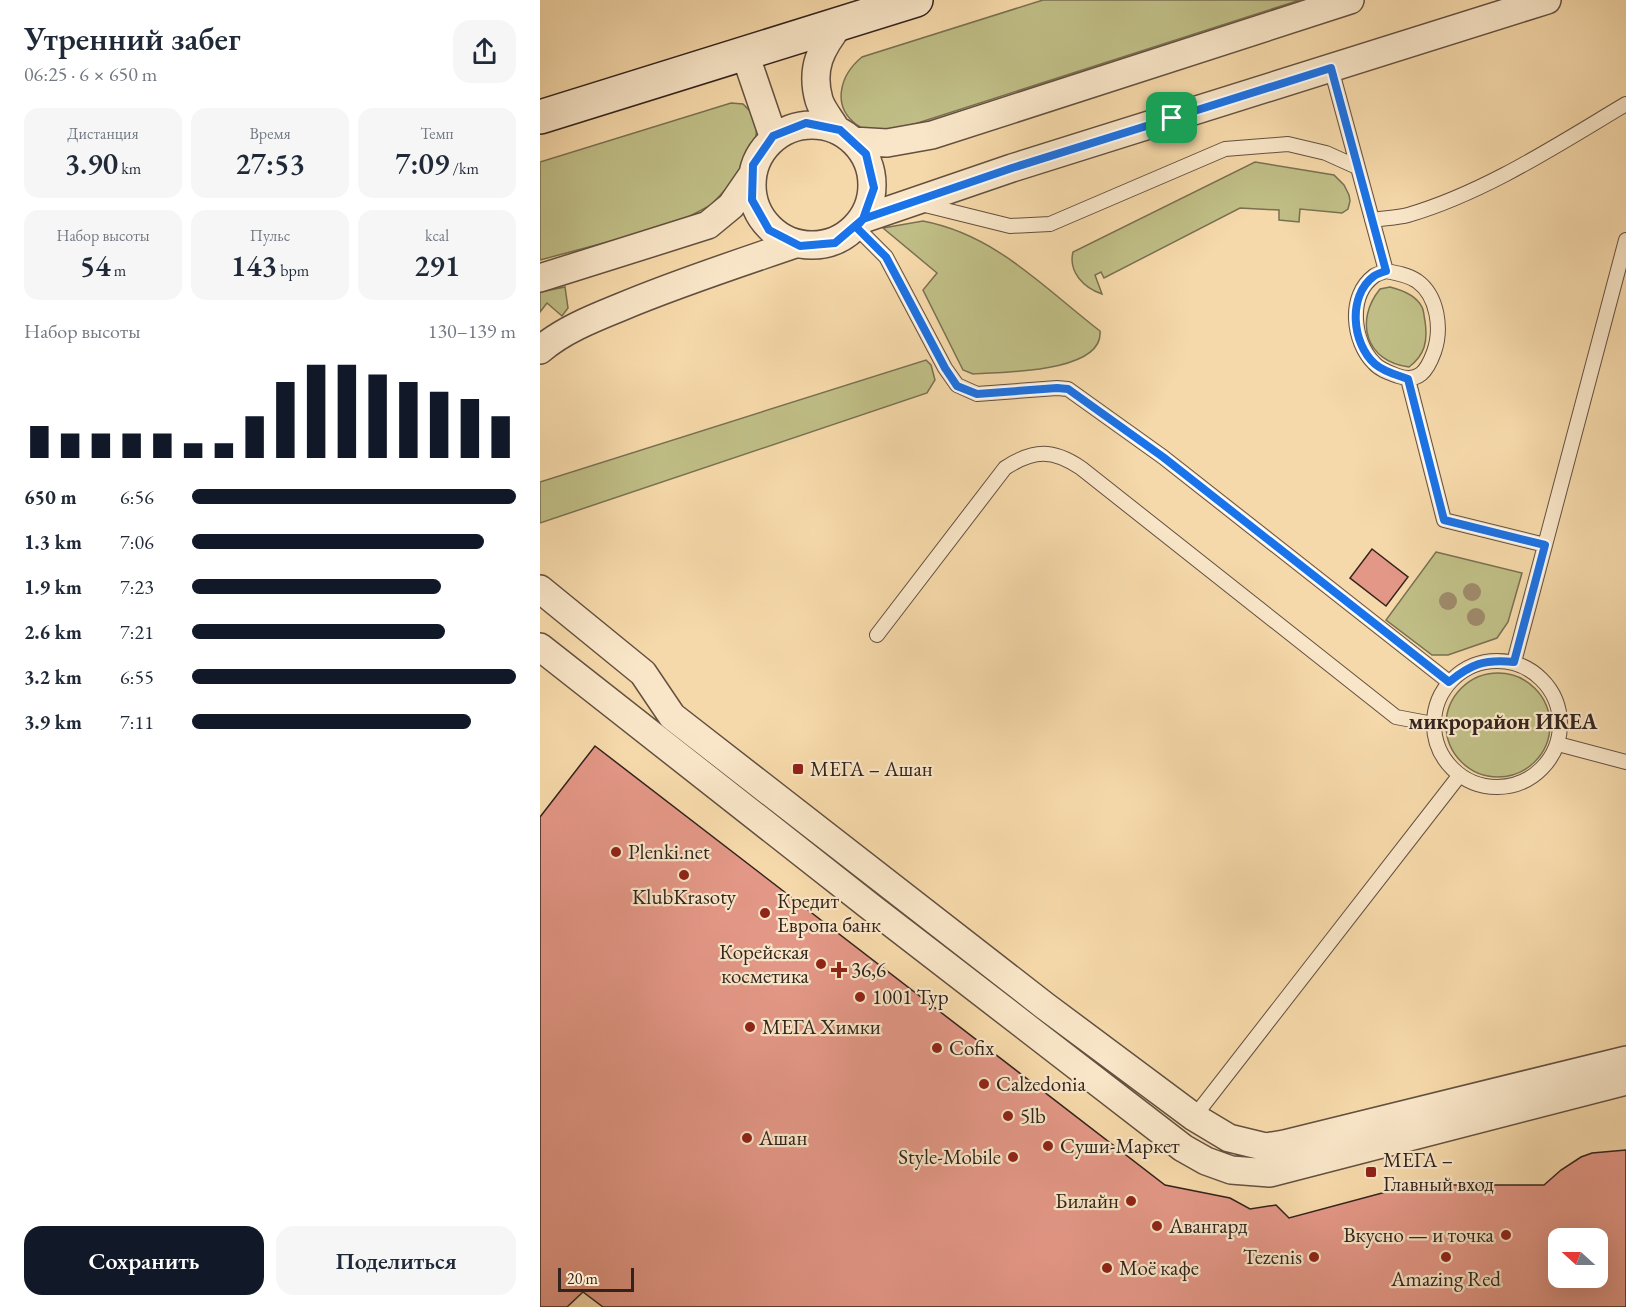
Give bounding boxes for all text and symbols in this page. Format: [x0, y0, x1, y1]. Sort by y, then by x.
text: Утренний забег [24, 17, 241, 60]
button: share [453, 20, 516, 83]
text: 06:25 · 6 × 650 m [24, 61, 157, 87]
pin [1146, 92, 1197, 143]
icon: arrive [1155, 101, 1188, 134]
text: Дистанция [67, 123, 139, 144]
text: Время [249, 123, 291, 144]
text: Темп [420, 123, 454, 144]
text: 3.90 [65, 144, 118, 183]
text: 27:53 [235, 144, 305, 183]
text: 7:09 [395, 144, 449, 183]
text: km [118, 158, 141, 179]
text: /km [449, 158, 479, 179]
text: Набор высоты [56, 225, 150, 246]
text: Пульс [250, 225, 290, 246]
text: kcal [425, 225, 449, 246]
text: 54 [80, 246, 111, 285]
text: 143 [231, 246, 277, 285]
text: 291 [414, 246, 460, 285]
text: m [111, 260, 126, 281]
text: bpm [277, 260, 309, 281]
text: Набор высоты [24, 318, 140, 344]
text: 130–139 m [428, 318, 516, 344]
text: 650 m [24, 484, 77, 510]
text: 6:56 [120, 484, 154, 510]
text: 1.3 km [24, 529, 82, 555]
text: 7:06 [120, 529, 154, 555]
text: 1.9 km [24, 574, 82, 600]
text: 7:23 [120, 574, 154, 600]
text: 2.6 km [24, 619, 82, 645]
text: 7:21 [120, 619, 154, 645]
text: 3.2 km [24, 664, 82, 690]
text: 6:55 [120, 664, 154, 690]
district label: микрорайон ИКЕА [1409, 707, 1598, 736]
text: 3.9 km [24, 709, 82, 735]
text: 7:11 [120, 709, 154, 735]
place label: МЕГА – Ашан [810, 755, 933, 782]
marker: МЕГА – Ашан [791, 762, 805, 776]
place label: Plenki.net [628, 838, 710, 865]
marker: Plenki.net [609, 845, 623, 859]
marker: KlubKrasoty [677, 868, 691, 882]
place label: KlubKrasoty [632, 883, 737, 910]
place label: Кредит Европа банк [777, 887, 881, 938]
marker: Кредит Европа банк [758, 906, 772, 920]
place label: Корейская косметика [719, 938, 810, 989]
place label: 36,6 [851, 956, 886, 983]
marker: Корейская косметика [814, 957, 828, 971]
marker: 36,6 [832, 963, 846, 977]
place label: 1001 Тур [872, 983, 949, 1010]
marker: 1001 Тур [853, 990, 867, 1004]
place label: МЕГА Химки [762, 1013, 881, 1040]
marker: МЕГА Химки [743, 1020, 757, 1034]
place label: Cofix [949, 1034, 994, 1061]
marker: Cofix [930, 1041, 944, 1055]
place label: Calzedonia [996, 1070, 1086, 1097]
marker: Calzedonia [977, 1077, 991, 1091]
place label: 5lb [1020, 1102, 1046, 1129]
marker: 5lb [1001, 1109, 1015, 1123]
place label: Ашан [758, 1124, 807, 1151]
marker: Ашан [740, 1131, 754, 1145]
place label: Суши-Маркет [1060, 1132, 1180, 1159]
marker: Суши-Маркет [1041, 1139, 1055, 1153]
place label: Style-Mobile [898, 1143, 1001, 1170]
place label: МЕГА – Главный вход [1383, 1146, 1494, 1197]
marker: Style-Mobile [1006, 1150, 1020, 1164]
marker: МЕГА – Главный вход [1364, 1165, 1378, 1179]
place label: Билайн [1055, 1187, 1119, 1214]
marker: Билайн [1124, 1194, 1138, 1208]
place label: Авангард [1168, 1212, 1248, 1239]
marker: Авангард [1150, 1219, 1164, 1233]
place label: Вкусно — и точка [1343, 1221, 1495, 1248]
button: Сохранить [24, 1226, 264, 1295]
button: Поделиться [276, 1226, 516, 1295]
marker: Вкусно — и точка [1499, 1228, 1513, 1242]
north arrow [1548, 1228, 1608, 1288]
map controls [1548, 1228, 1608, 1288]
place label: Tezenis [1243, 1243, 1302, 1270]
marker: Tezenis [1307, 1250, 1321, 1264]
marker: Amazing Red [1439, 1250, 1453, 1264]
place label: Моё кафе [1119, 1254, 1199, 1281]
marker: Моё кафе [1100, 1261, 1114, 1275]
scale bar [558, 1265, 634, 1292]
place label: Amazing Red [1390, 1265, 1501, 1292]
text: 20 m [567, 1268, 598, 1289]

